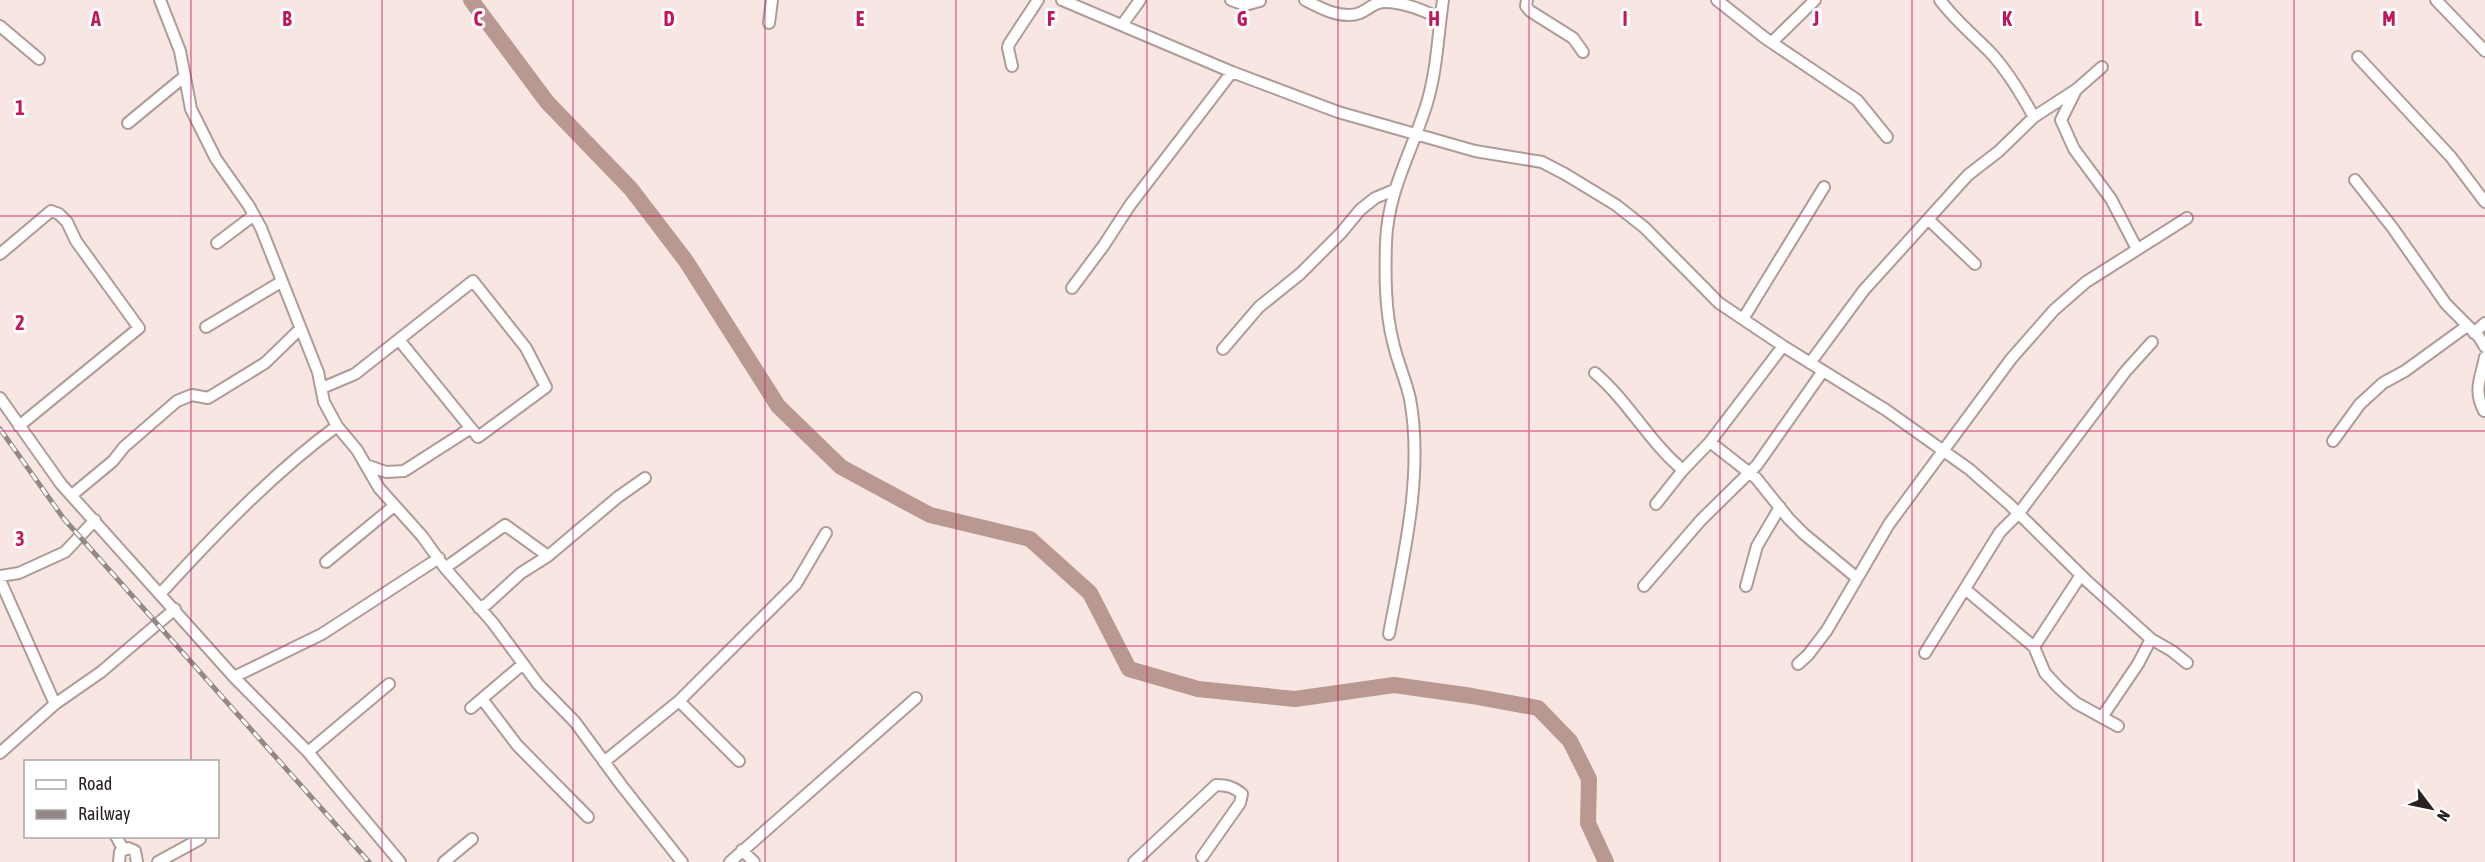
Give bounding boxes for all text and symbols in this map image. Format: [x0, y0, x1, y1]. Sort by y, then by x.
text: A [90, 7, 101, 30]
text: B [282, 7, 292, 30]
text: C [474, 7, 483, 30]
text: D [663, 7, 675, 30]
text: E [856, 7, 865, 30]
text: F [1047, 7, 1055, 30]
text: G [1237, 7, 1248, 30]
text: H [1428, 7, 1440, 30]
text: I [1622, 7, 1628, 30]
text: J [1812, 7, 1819, 30]
text: K [2002, 7, 2012, 30]
text: L [2194, 7, 2202, 30]
text: M [2382, 7, 2396, 30]
text: 1 [15, 96, 25, 119]
text: 2 [15, 311, 25, 334]
text: 3 [15, 527, 25, 550]
legend [24, 760, 219, 838]
text: Road [78, 773, 112, 794]
north arrow [2401, 778, 2461, 838]
text: Railway [78, 803, 130, 824]
text: N [2434, 807, 2454, 825]

